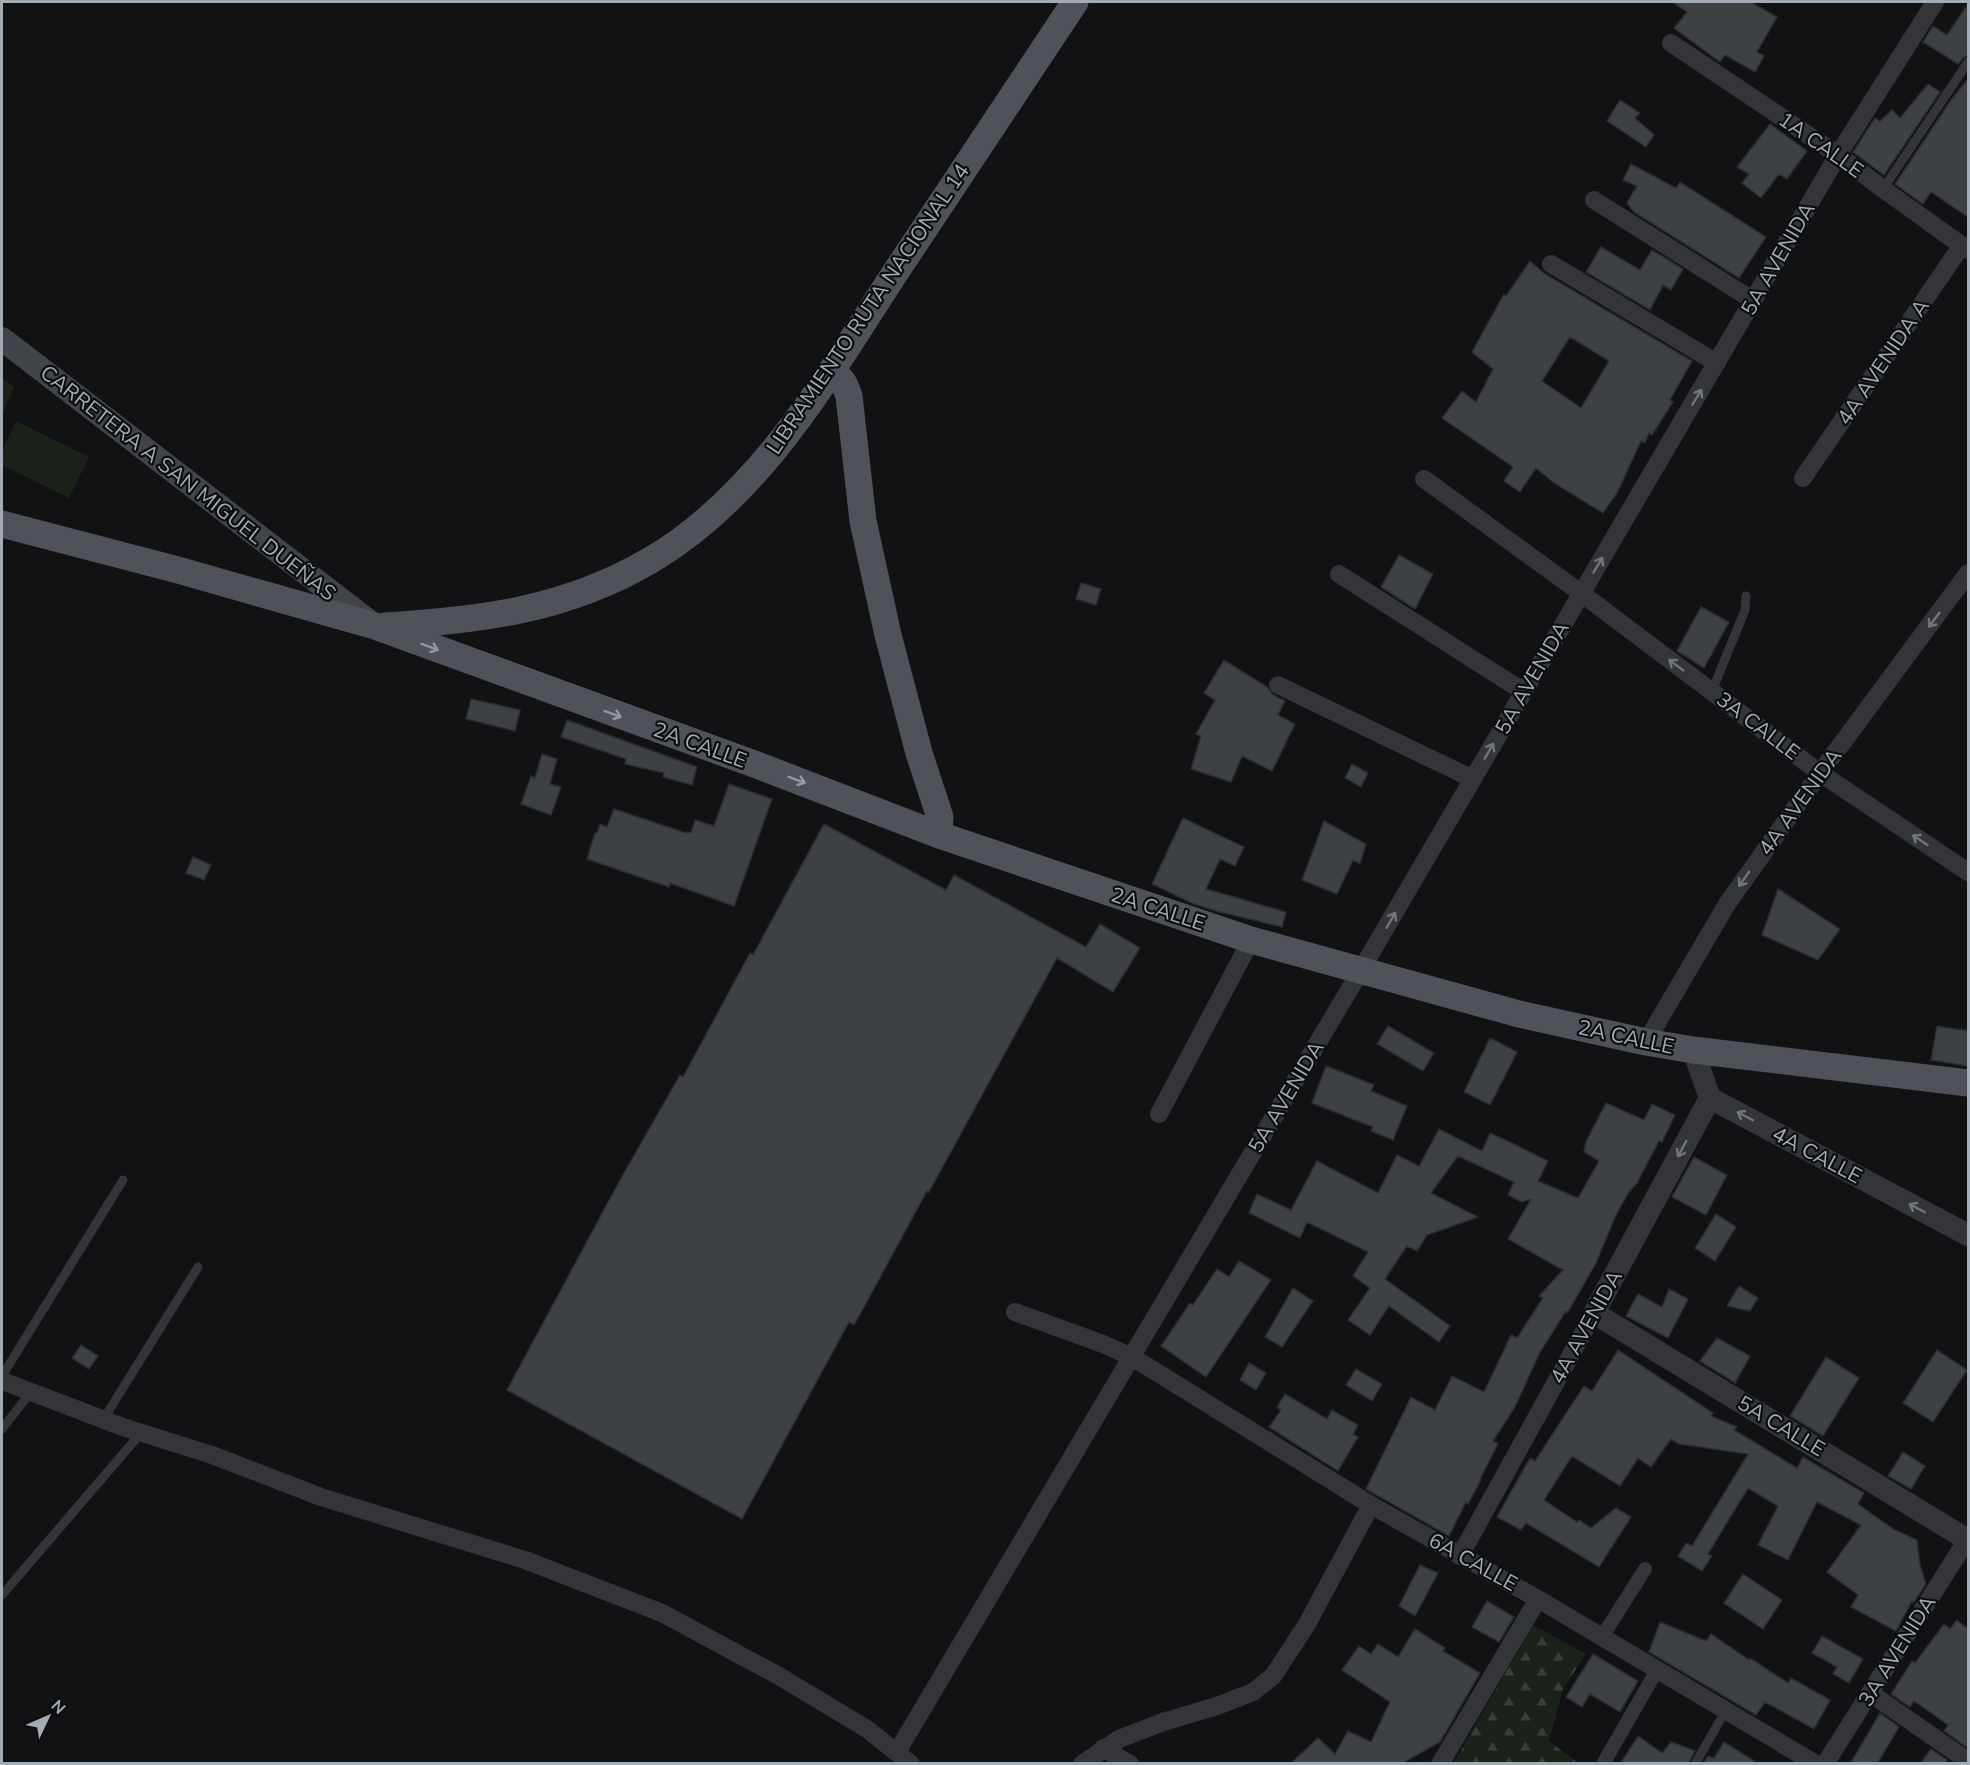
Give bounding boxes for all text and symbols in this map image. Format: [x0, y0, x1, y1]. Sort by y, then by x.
street label: 1A CALLE [1773, 106, 1869, 184]
street label: LIBRAMIENTO RUTA NACIONAL 14 [760, 158, 976, 460]
street label: 5A AVENIDA [1734, 198, 1822, 320]
street label: 4A AVENIDA A [1830, 293, 1936, 431]
street label: CARRETERA A SAN MIGUEL DUEÑAS [34, 359, 342, 607]
one-way arrow [1692, 389, 1704, 406]
one-way arrow [1593, 557, 1605, 574]
one-way arrow [1927, 612, 1940, 628]
street label: 5A AVENIDA [1488, 617, 1576, 739]
one-way arrow [420, 642, 439, 653]
one-way arrow [1669, 659, 1685, 671]
street label: 3A CALLE [1711, 685, 1805, 767]
one-way arrow [603, 709, 622, 720]
street label: 2A CALLE [649, 715, 751, 775]
one-way arrow [1484, 743, 1496, 760]
street label: 4A AVENIDA [1752, 743, 1848, 861]
one-way arrow [787, 776, 805, 787]
one-way arrow [1912, 834, 1929, 846]
one-way arrow [1738, 871, 1751, 887]
street label: 2A CALLE [1107, 881, 1209, 937]
one-way arrow [1385, 911, 1397, 928]
street label: 2A CALLE [1575, 1013, 1677, 1061]
street label: 5A AVENIDA [1242, 1036, 1330, 1158]
one-way arrow [1737, 1110, 1754, 1122]
street label: 4A CALLE [1767, 1120, 1867, 1190]
one-way arrow [1676, 1140, 1688, 1157]
one-way arrow [1909, 1202, 1926, 1214]
street label: 4A AVENIDA [1543, 1265, 1629, 1389]
street label: 5A CALLE [1732, 1389, 1830, 1463]
street label: 6A CALLE [1424, 1526, 1522, 1598]
street label: 3A AVENIDA [1852, 1590, 1942, 1712]
north arrow [18, 1687, 78, 1747]
text: N [46, 1695, 70, 1719]

